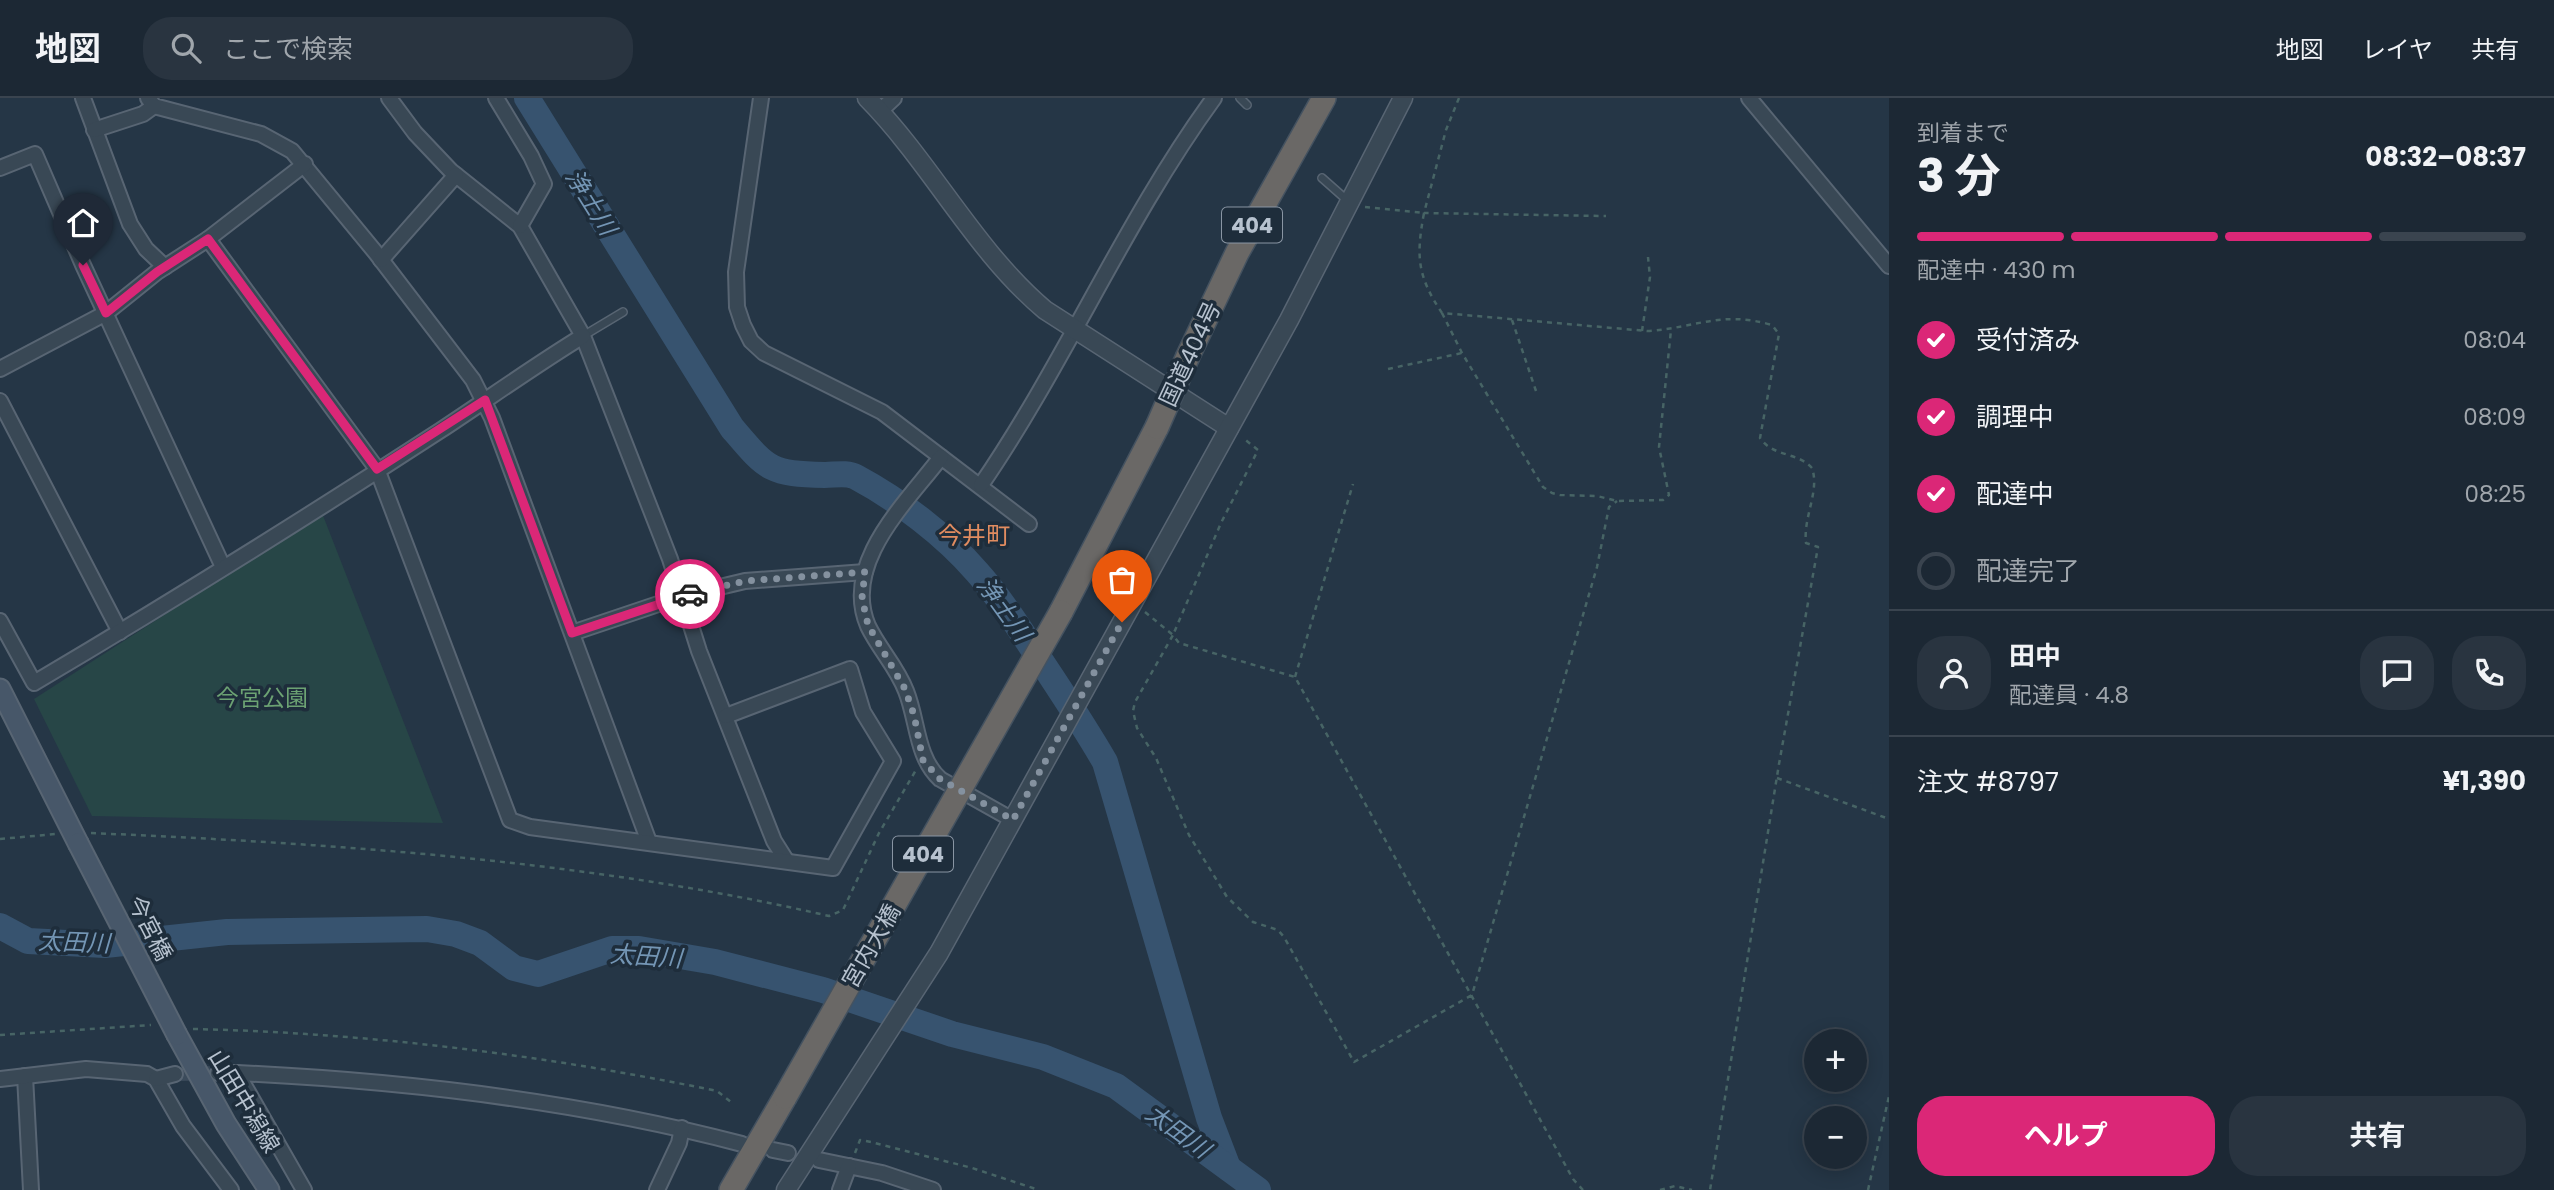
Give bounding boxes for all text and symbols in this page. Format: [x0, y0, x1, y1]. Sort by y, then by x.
search box [143, 17, 633, 80]
text: 地図 [35, 25, 101, 72]
icon: search [167, 29, 205, 67]
text: ここで検索 [223, 31, 353, 67]
text: 地図 [2276, 33, 2324, 66]
text: レイヤ [2362, 33, 2433, 66]
text: 共有 [2471, 33, 2519, 66]
text: 到着まで [1917, 117, 2009, 149]
text: 08:32–08:37 [2365, 139, 2526, 175]
text: 3 分 [1917, 144, 2001, 208]
water label: 浄土川 [558, 163, 626, 244]
pin [53, 193, 113, 265]
icon: home [64, 204, 102, 242]
road number: 404 [1222, 208, 1282, 242]
text: 配達中 · 430 m [1917, 254, 2075, 286]
street label: 国道404号 [1152, 296, 1228, 412]
icon: check [1917, 321, 1955, 359]
text: 受付済み [1976, 322, 2080, 358]
text: 08:04 [2463, 324, 2526, 356]
icon: check [1917, 398, 1955, 436]
text: 調理中 [1976, 399, 2054, 435]
text: 08:09 [2463, 401, 2526, 433]
icon: check [1917, 475, 1955, 513]
text: 配達中 [1976, 476, 2054, 512]
text: 08:25 [2464, 478, 2526, 510]
district label: 今井町 [938, 519, 1010, 552]
pin [1092, 550, 1152, 622]
text: 配達完了 [1976, 553, 2080, 589]
courier [655, 559, 725, 629]
icon: bag [1103, 561, 1141, 599]
water label: 浄土川 [969, 570, 1040, 650]
icon: car [671, 575, 709, 613]
button: person [1917, 636, 1991, 710]
button: chat [2360, 636, 2434, 710]
button: phone [2452, 636, 2526, 710]
text: 田中 [2009, 638, 2061, 674]
text: 配達員 · 4.8 [2009, 679, 2129, 711]
park label: 今宮公園 [216, 682, 308, 714]
text: ¥1,390 [2443, 763, 2526, 799]
text: 注文 #8797 [1917, 764, 2059, 800]
road number: 404 [893, 836, 953, 872]
street label: 今宮橋 [120, 890, 180, 966]
street label: 宮内大橋 [834, 898, 908, 994]
water label: 太田川 [37, 924, 114, 960]
water label: 太田川 [609, 937, 686, 975]
map controls [1804, 1029, 1867, 1169]
button: + [1804, 1029, 1867, 1092]
street label: 山田中潟線 [201, 1043, 287, 1159]
water label: 太田川 [1139, 1096, 1219, 1167]
button: ヘルプ [1917, 1096, 2215, 1176]
button: 共有 [2229, 1096, 2526, 1176]
button: − [1804, 1106, 1867, 1169]

